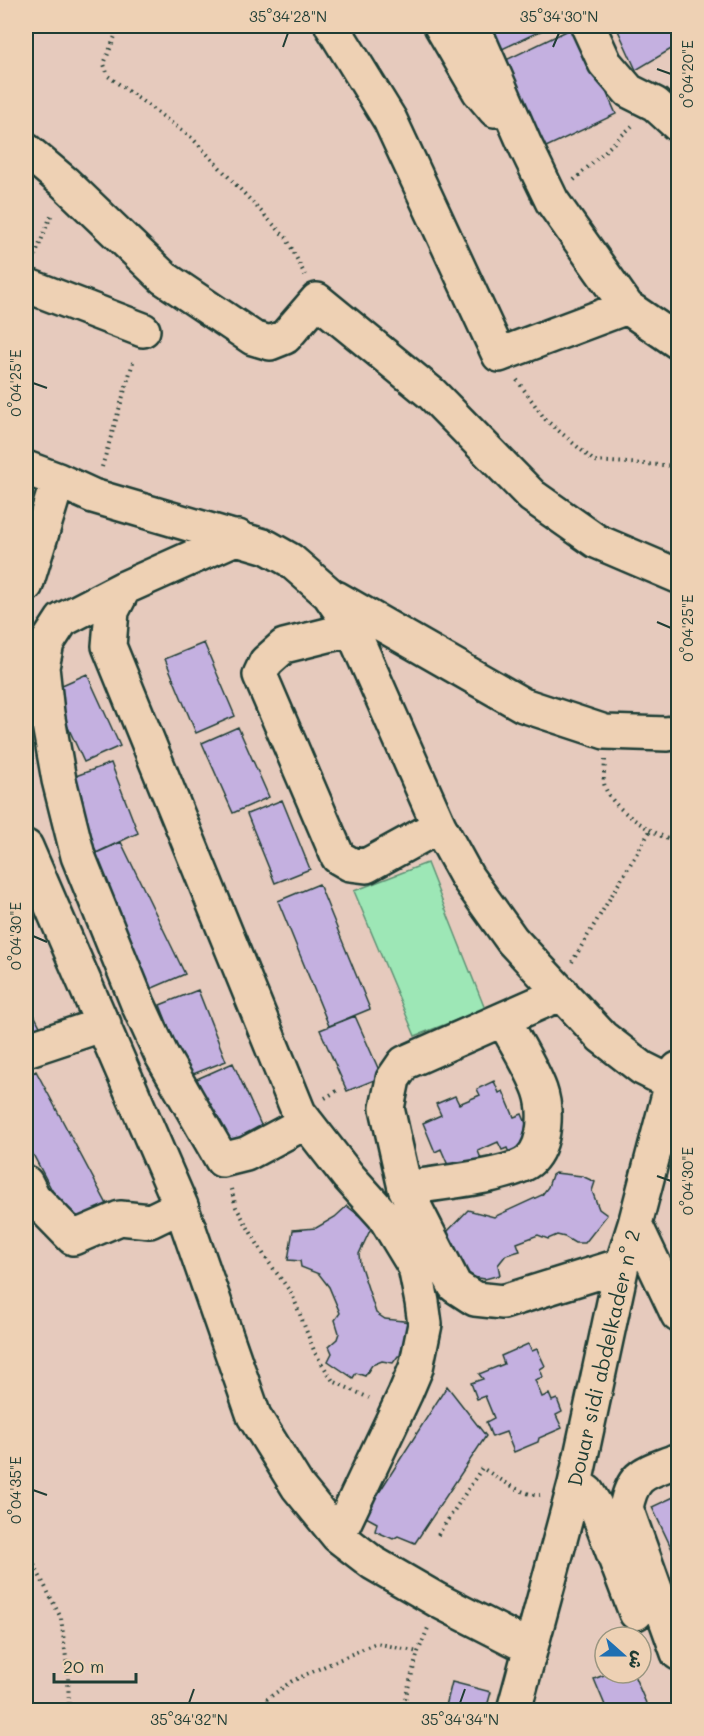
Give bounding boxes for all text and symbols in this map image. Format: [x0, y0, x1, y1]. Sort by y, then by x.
text: 35°34'28"N [249, 6, 327, 26]
text: 35°34'30"N [520, 6, 598, 26]
text: 0°04'20"E [677, 40, 697, 108]
text: 0°04'25"E [5, 349, 25, 417]
text: 0°04'25"E [677, 594, 697, 662]
text: 0°04'30"E [5, 901, 25, 970]
text: 0°04'30"E [677, 1146, 697, 1215]
street label: Douar sidi abdelkader n° 2 [561, 1227, 645, 1489]
text: 0°04'35"E [5, 1456, 25, 1524]
north arrow [593, 1625, 653, 1685]
scale bar [54, 1646, 136, 1684]
text: ش [625, 1649, 650, 1673]
text: 20 m [63, 1654, 104, 1678]
text: 35°34'32"N [150, 1709, 228, 1729]
text: 35°34'34"N [421, 1709, 499, 1729]

